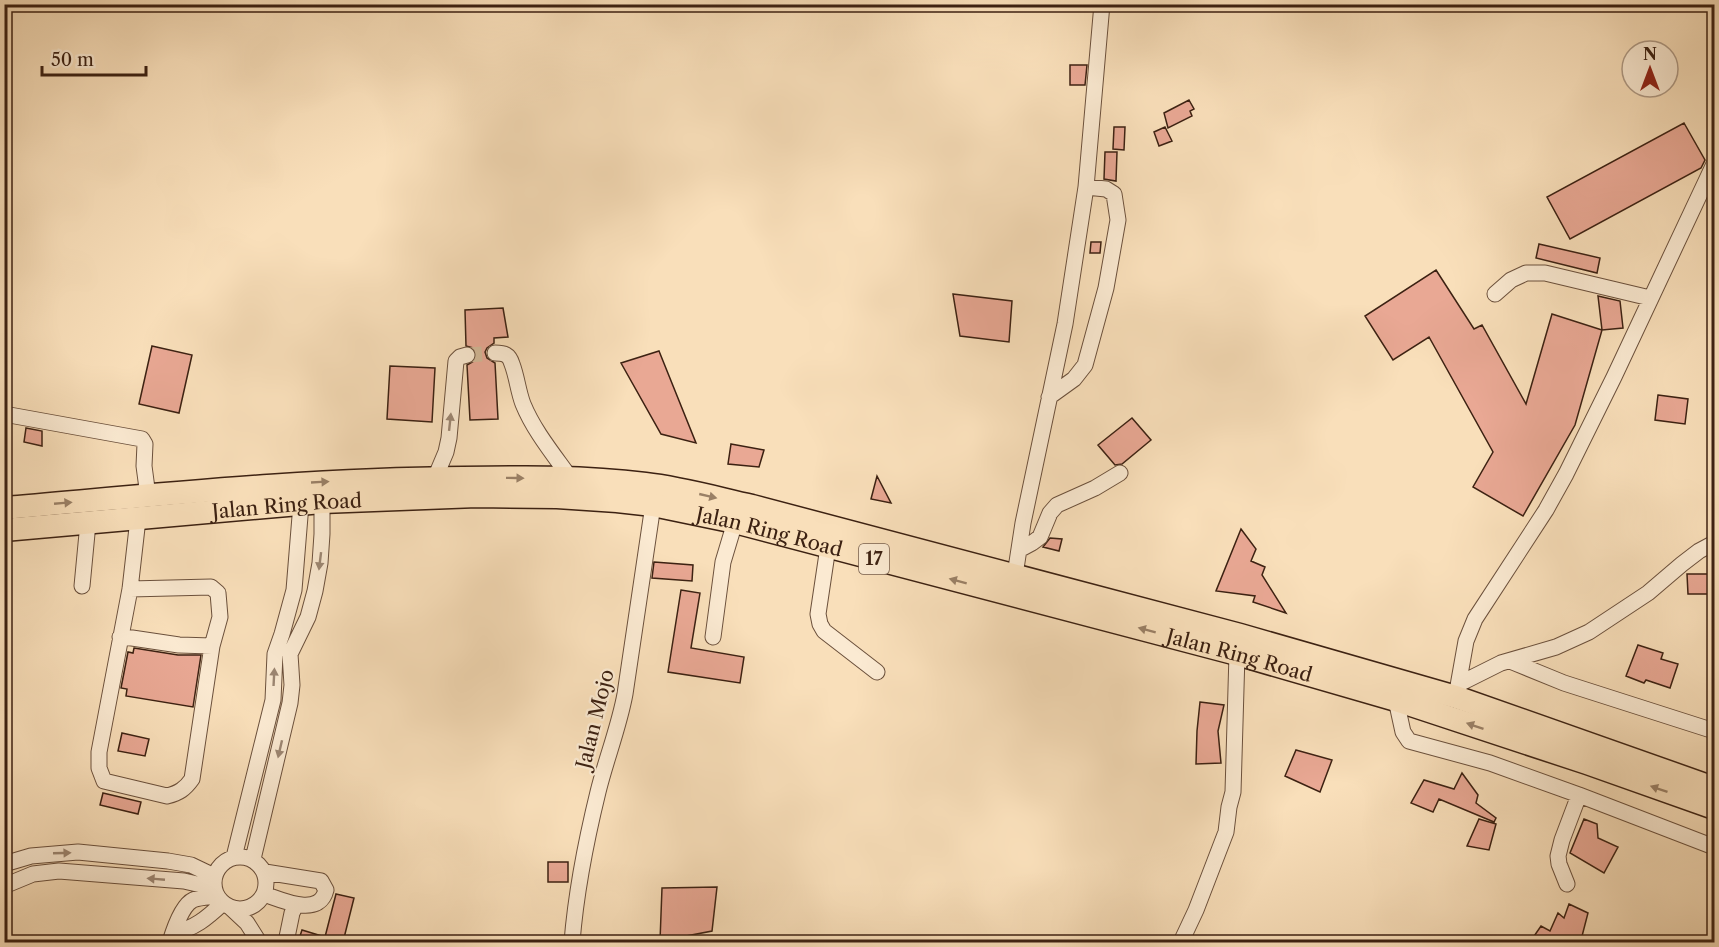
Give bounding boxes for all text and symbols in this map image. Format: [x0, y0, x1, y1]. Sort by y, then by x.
scale bar [42, 39, 146, 77]
north arrow [1620, 39, 1680, 99]
text: N [1643, 44, 1657, 64]
text: 50 m [51, 49, 94, 71]
one-way arrow [445, 412, 455, 431]
one-way arrow [505, 473, 524, 483]
one-way arrow [310, 477, 329, 486]
street label: Jalan Ring Road [208, 488, 362, 524]
one-way arrow [699, 491, 718, 501]
one-way arrow [53, 498, 72, 508]
street label: Jalan Ring Road [691, 502, 845, 562]
road number: 17 [859, 544, 889, 574]
one-way arrow [315, 551, 325, 570]
one-way arrow [949, 576, 967, 585]
street label: Jalan Ring Road [1161, 623, 1315, 687]
one-way arrow [1137, 625, 1156, 635]
one-way arrow [269, 667, 278, 686]
street label: Jalan Mojo [570, 667, 619, 774]
one-way arrow [1466, 720, 1484, 730]
one-way arrow [274, 739, 284, 758]
one-way arrow [1650, 783, 1668, 793]
one-way arrow [52, 848, 71, 858]
one-way arrow [147, 874, 166, 884]

